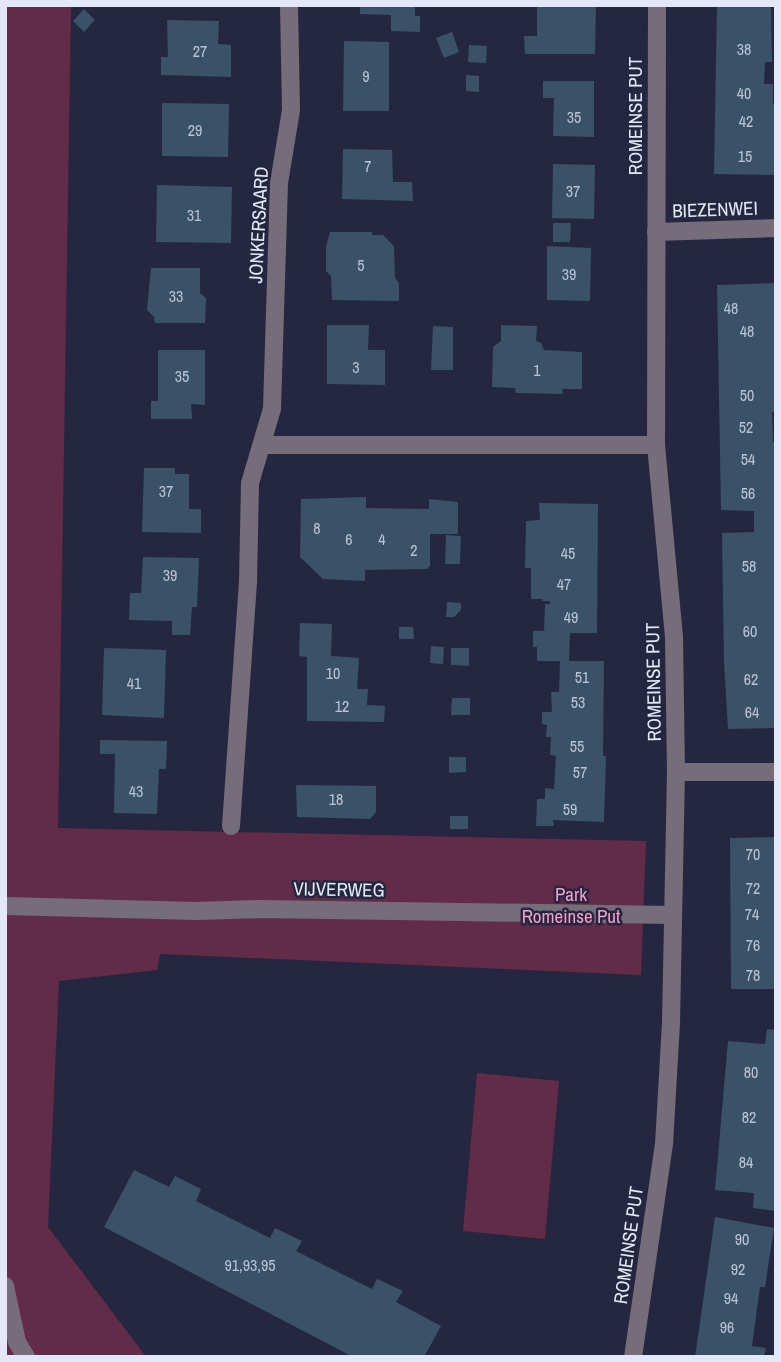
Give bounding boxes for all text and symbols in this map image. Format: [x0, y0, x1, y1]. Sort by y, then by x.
house number: 38 [737, 38, 751, 60]
house number: 27 [193, 40, 207, 62]
street label: ROMEINSE PUT [622, 56, 648, 175]
house number: 9 [362, 65, 370, 87]
house number: 40 [737, 82, 751, 104]
house number: 35 [567, 106, 581, 128]
house number: 42 [739, 110, 753, 132]
house number: 29 [188, 119, 202, 141]
house number: 15 [738, 145, 752, 167]
house number: 7 [364, 155, 372, 177]
street label: JONKERSAARD [242, 166, 274, 284]
house number: 37 [566, 180, 580, 202]
street label: BIEZENWEI [672, 195, 758, 223]
house number: 31 [187, 204, 202, 226]
house number: 5 [357, 254, 365, 276]
house number: 39 [562, 263, 576, 285]
house number: 33 [169, 285, 183, 307]
house number: 48 [724, 297, 738, 319]
house number: 48 [740, 320, 754, 342]
house number: 3 [352, 356, 360, 378]
house number: 1 [533, 359, 541, 381]
house number: 35 [175, 365, 189, 387]
house number: 50 [740, 384, 754, 406]
house number: 52 [739, 416, 753, 438]
house number: 54 [741, 448, 755, 470]
house number: 37 [159, 480, 173, 502]
house number: 56 [741, 482, 755, 504]
house number: 8 [313, 517, 321, 539]
house number: 6 [345, 528, 353, 550]
house number: 4 [378, 528, 386, 550]
house number: 2 [410, 539, 418, 561]
house number: 45 [561, 542, 575, 564]
house number: 58 [742, 555, 756, 577]
house number: 39 [163, 564, 177, 586]
house number: 47 [557, 573, 571, 595]
house number: 49 [564, 606, 578, 628]
house number: 60 [743, 620, 757, 642]
street label: ROMEINSE PUT [639, 622, 667, 742]
house number: 10 [326, 662, 340, 684]
house number: 51 [575, 666, 590, 688]
house number: 62 [744, 668, 758, 690]
house number: 41 [127, 672, 142, 694]
house number: 53 [571, 691, 585, 713]
house number: 12 [335, 695, 349, 717]
house number: 64 [745, 701, 759, 723]
house number: 55 [570, 735, 584, 757]
house number: 57 [573, 761, 587, 783]
house number: 43 [129, 780, 143, 802]
house number: 18 [329, 788, 343, 810]
house number: 59 [563, 798, 577, 820]
house number: 70 [746, 843, 760, 865]
street label: VIJVERWEG [293, 875, 385, 903]
house number: 72 [746, 877, 760, 899]
park label: Park Romeinse Put [522, 881, 621, 929]
house number: 74 [745, 903, 759, 925]
house number: 76 [746, 934, 760, 956]
house number: 78 [746, 964, 760, 986]
house number: 80 [744, 1061, 758, 1083]
house number: 82 [742, 1106, 756, 1128]
house number: 84 [739, 1151, 753, 1173]
street label: ROMEINSE PUT [607, 1184, 649, 1306]
house number: 90 [735, 1228, 749, 1250]
house number: 91,93,95 [224, 1254, 276, 1276]
house number: 92 [731, 1258, 745, 1280]
house number: 94 [724, 1287, 738, 1309]
house number: 96 [720, 1316, 734, 1338]

